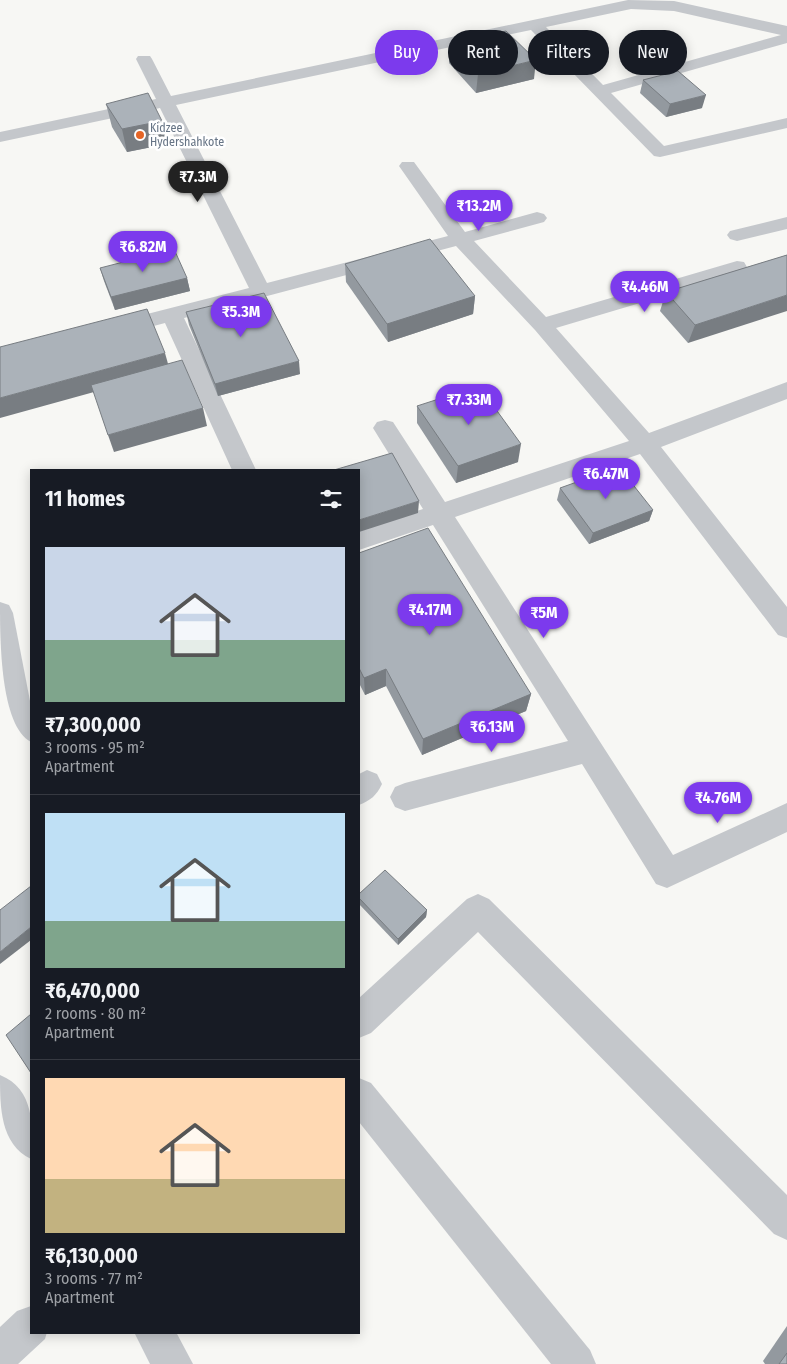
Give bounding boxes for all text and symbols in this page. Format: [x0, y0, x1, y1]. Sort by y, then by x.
chip: Buy [375, 30, 438, 75]
chip: Rent [448, 30, 518, 75]
chip: Filters [528, 30, 609, 75]
chip: New [619, 30, 687, 75]
place label: Kidzee Hydershahkote [150, 121, 224, 149]
marker: Kidzee Hydershahkote [134, 129, 146, 141]
pin: ₹7.3M [163, 160, 233, 203]
text: ₹7.3M [179, 167, 217, 186]
pin: ₹13.2M [438, 190, 520, 232]
text: ₹13.2M [457, 196, 501, 215]
pin: ₹6.82M [102, 230, 184, 273]
text: ₹6.82M [119, 237, 167, 256]
pin: ₹4.46M [604, 270, 686, 313]
text: ₹4.46M [621, 277, 669, 296]
pin: ₹5.3M [206, 296, 276, 338]
text: ₹5.3M [222, 302, 260, 321]
pin: ₹7.33M [428, 384, 510, 426]
text: ₹7.33M [446, 390, 492, 409]
pin: ₹6.47M [565, 458, 647, 500]
text: ₹6.47M [583, 464, 629, 483]
icon: filters [317, 485, 345, 513]
text: 11 homes [45, 486, 125, 512]
icon: home [150, 580, 240, 670]
pin: ₹4.17M [389, 594, 471, 636]
pin: ₹5M [520, 596, 568, 639]
text: ₹4.17M [409, 600, 451, 619]
text: ₹5M [530, 603, 558, 622]
pin: ₹6.13M [451, 710, 533, 753]
text: ₹7,300,000 [45, 712, 141, 738]
text: ₹6.13M [470, 717, 514, 736]
text: 3 rooms · 95 m² [45, 738, 145, 757]
text: Apartment [45, 757, 114, 776]
pin: ₹4.76M [677, 782, 759, 824]
text: ₹4.76M [695, 788, 741, 807]
icon: home [150, 845, 240, 935]
text: ₹6,470,000 [45, 978, 140, 1004]
text: 2 rooms · 80 m² [45, 1004, 146, 1023]
text: Apartment [45, 1023, 114, 1042]
icon: home [150, 1110, 240, 1200]
text: ₹6,130,000 [45, 1243, 138, 1269]
text: 3 rooms · 77 m² [45, 1269, 143, 1288]
text: Apartment [45, 1288, 114, 1307]

